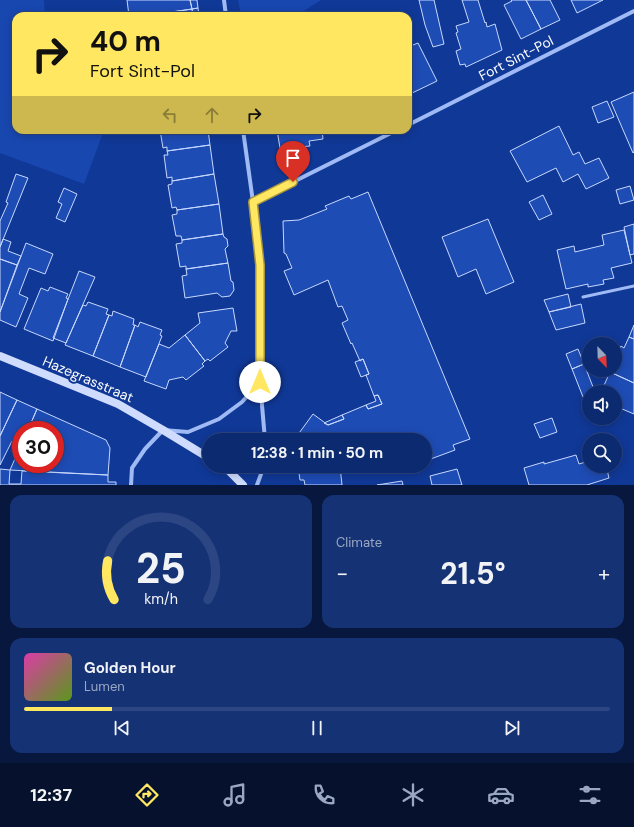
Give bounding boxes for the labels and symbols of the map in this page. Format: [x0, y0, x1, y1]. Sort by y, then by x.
street label: Fort Sint-Pol [476, 31, 556, 85]
pin [276, 141, 310, 182]
north arrow [582, 337, 622, 377]
street label: Hazegrasstraat [40, 352, 136, 406]
position arrow [239, 361, 281, 403]
speed limit sign: 30 [12, 421, 64, 473]

